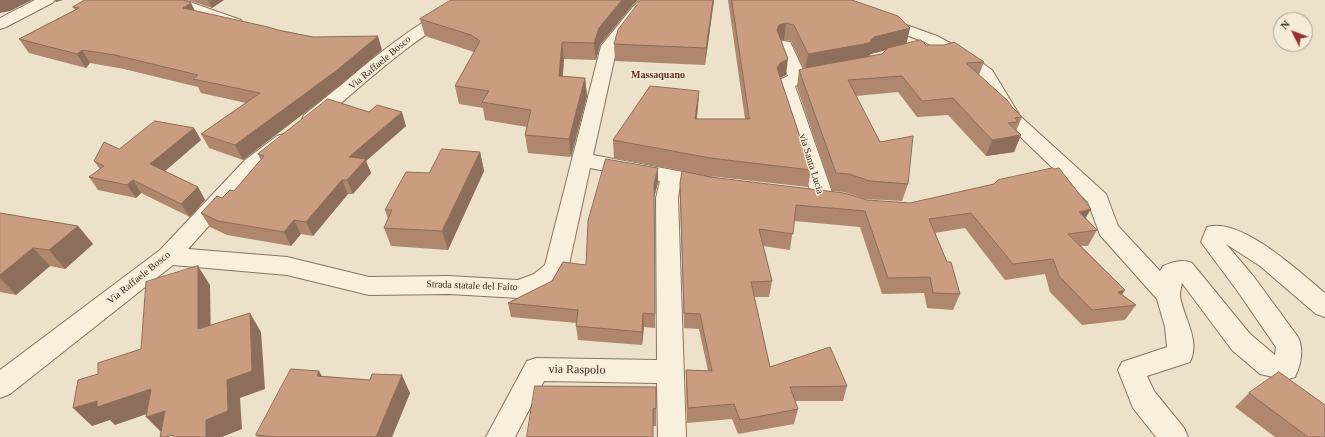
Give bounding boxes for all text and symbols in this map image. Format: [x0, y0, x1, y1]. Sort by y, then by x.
north arrow [1273, 12, 1313, 52]
text: N [1278, 18, 1292, 32]
street label: Via Raffaele Bosco [346, 33, 414, 93]
district label: Massaquano [631, 69, 685, 81]
street label: via Santa Lucia [796, 133, 826, 195]
street label: Via Raffaele Bosco [105, 249, 173, 307]
street label: Strada statale del Faito [426, 278, 518, 294]
street label: via Raspolo [548, 362, 606, 378]

